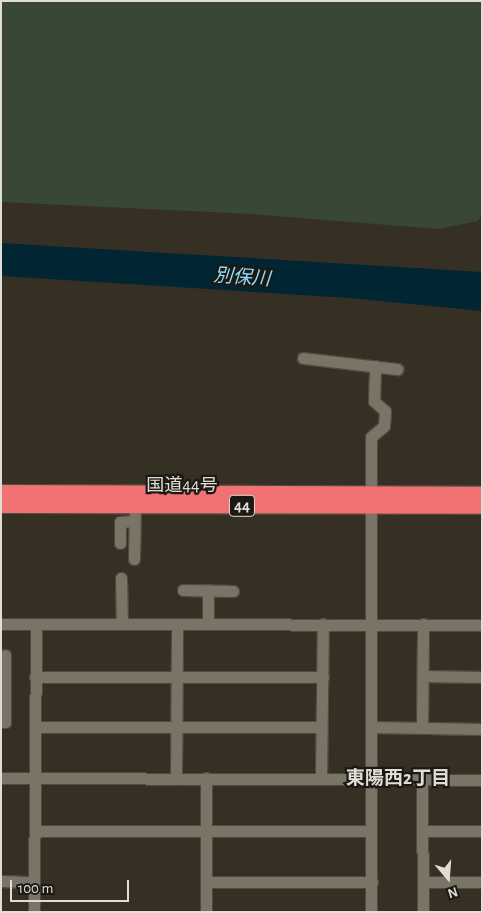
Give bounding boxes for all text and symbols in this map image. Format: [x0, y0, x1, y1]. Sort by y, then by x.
water label: 別保川 [213, 265, 271, 291]
street label: 国道44号 [146, 475, 218, 497]
road number: 44 [228, 492, 256, 520]
district label: 東陽西2丁目 [346, 768, 450, 790]
north arrow [423, 853, 473, 903]
scale bar [12, 870, 131, 902]
text: 100 m [18, 881, 53, 896]
text: N [446, 884, 459, 900]

